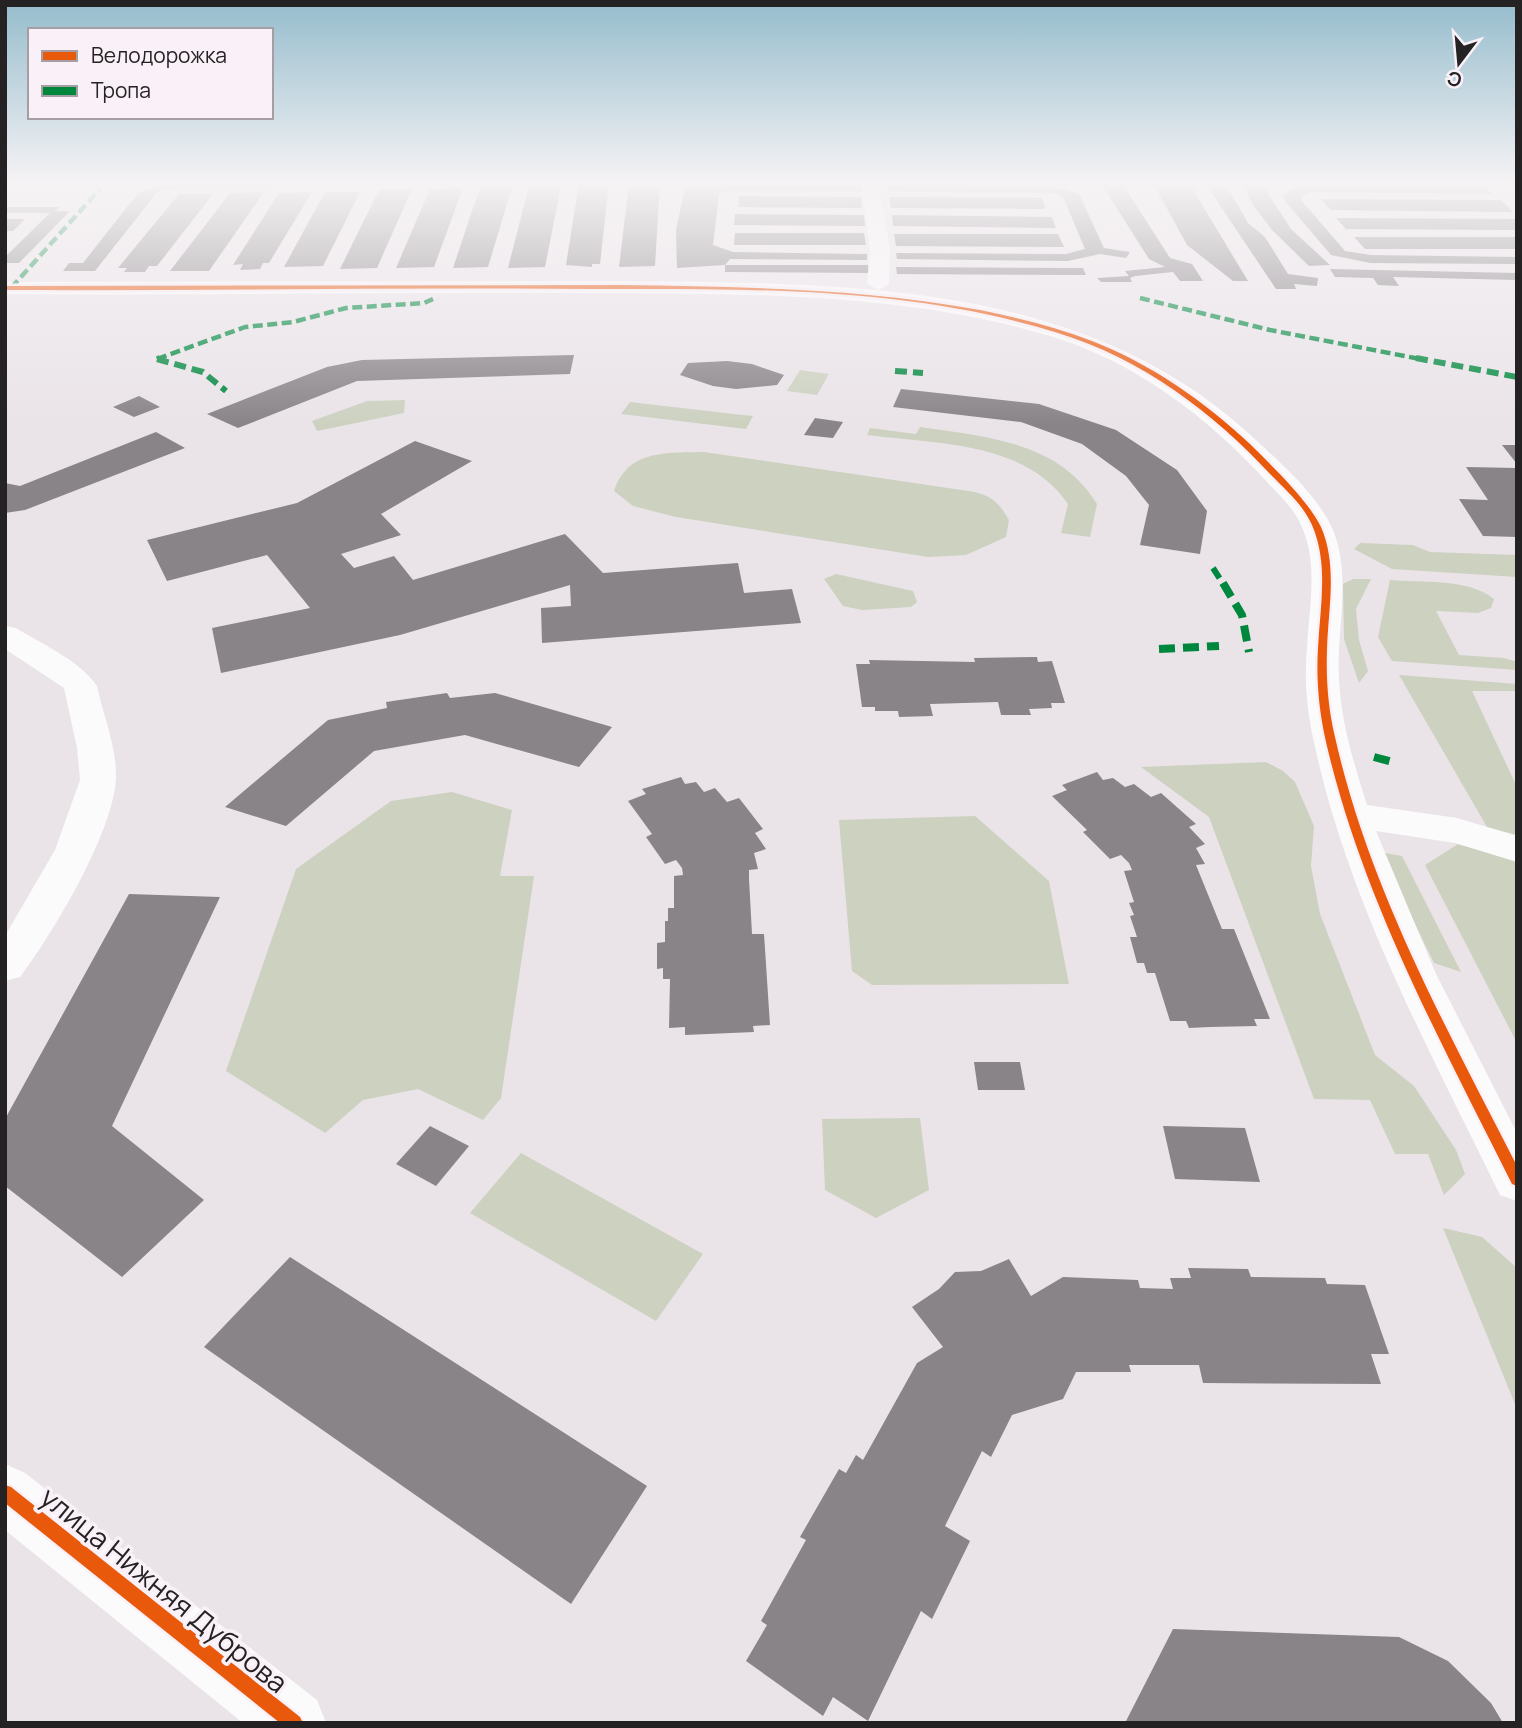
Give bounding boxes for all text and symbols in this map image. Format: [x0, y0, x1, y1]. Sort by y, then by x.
legend [28, 28, 273, 119]
north arrow [1424, 28, 1494, 98]
text: Велодорожка [91, 41, 227, 69]
text: С [1444, 65, 1465, 94]
text: Тропа [91, 76, 151, 104]
street label: улица Нижняя Дуброва [33, 1478, 296, 1701]

